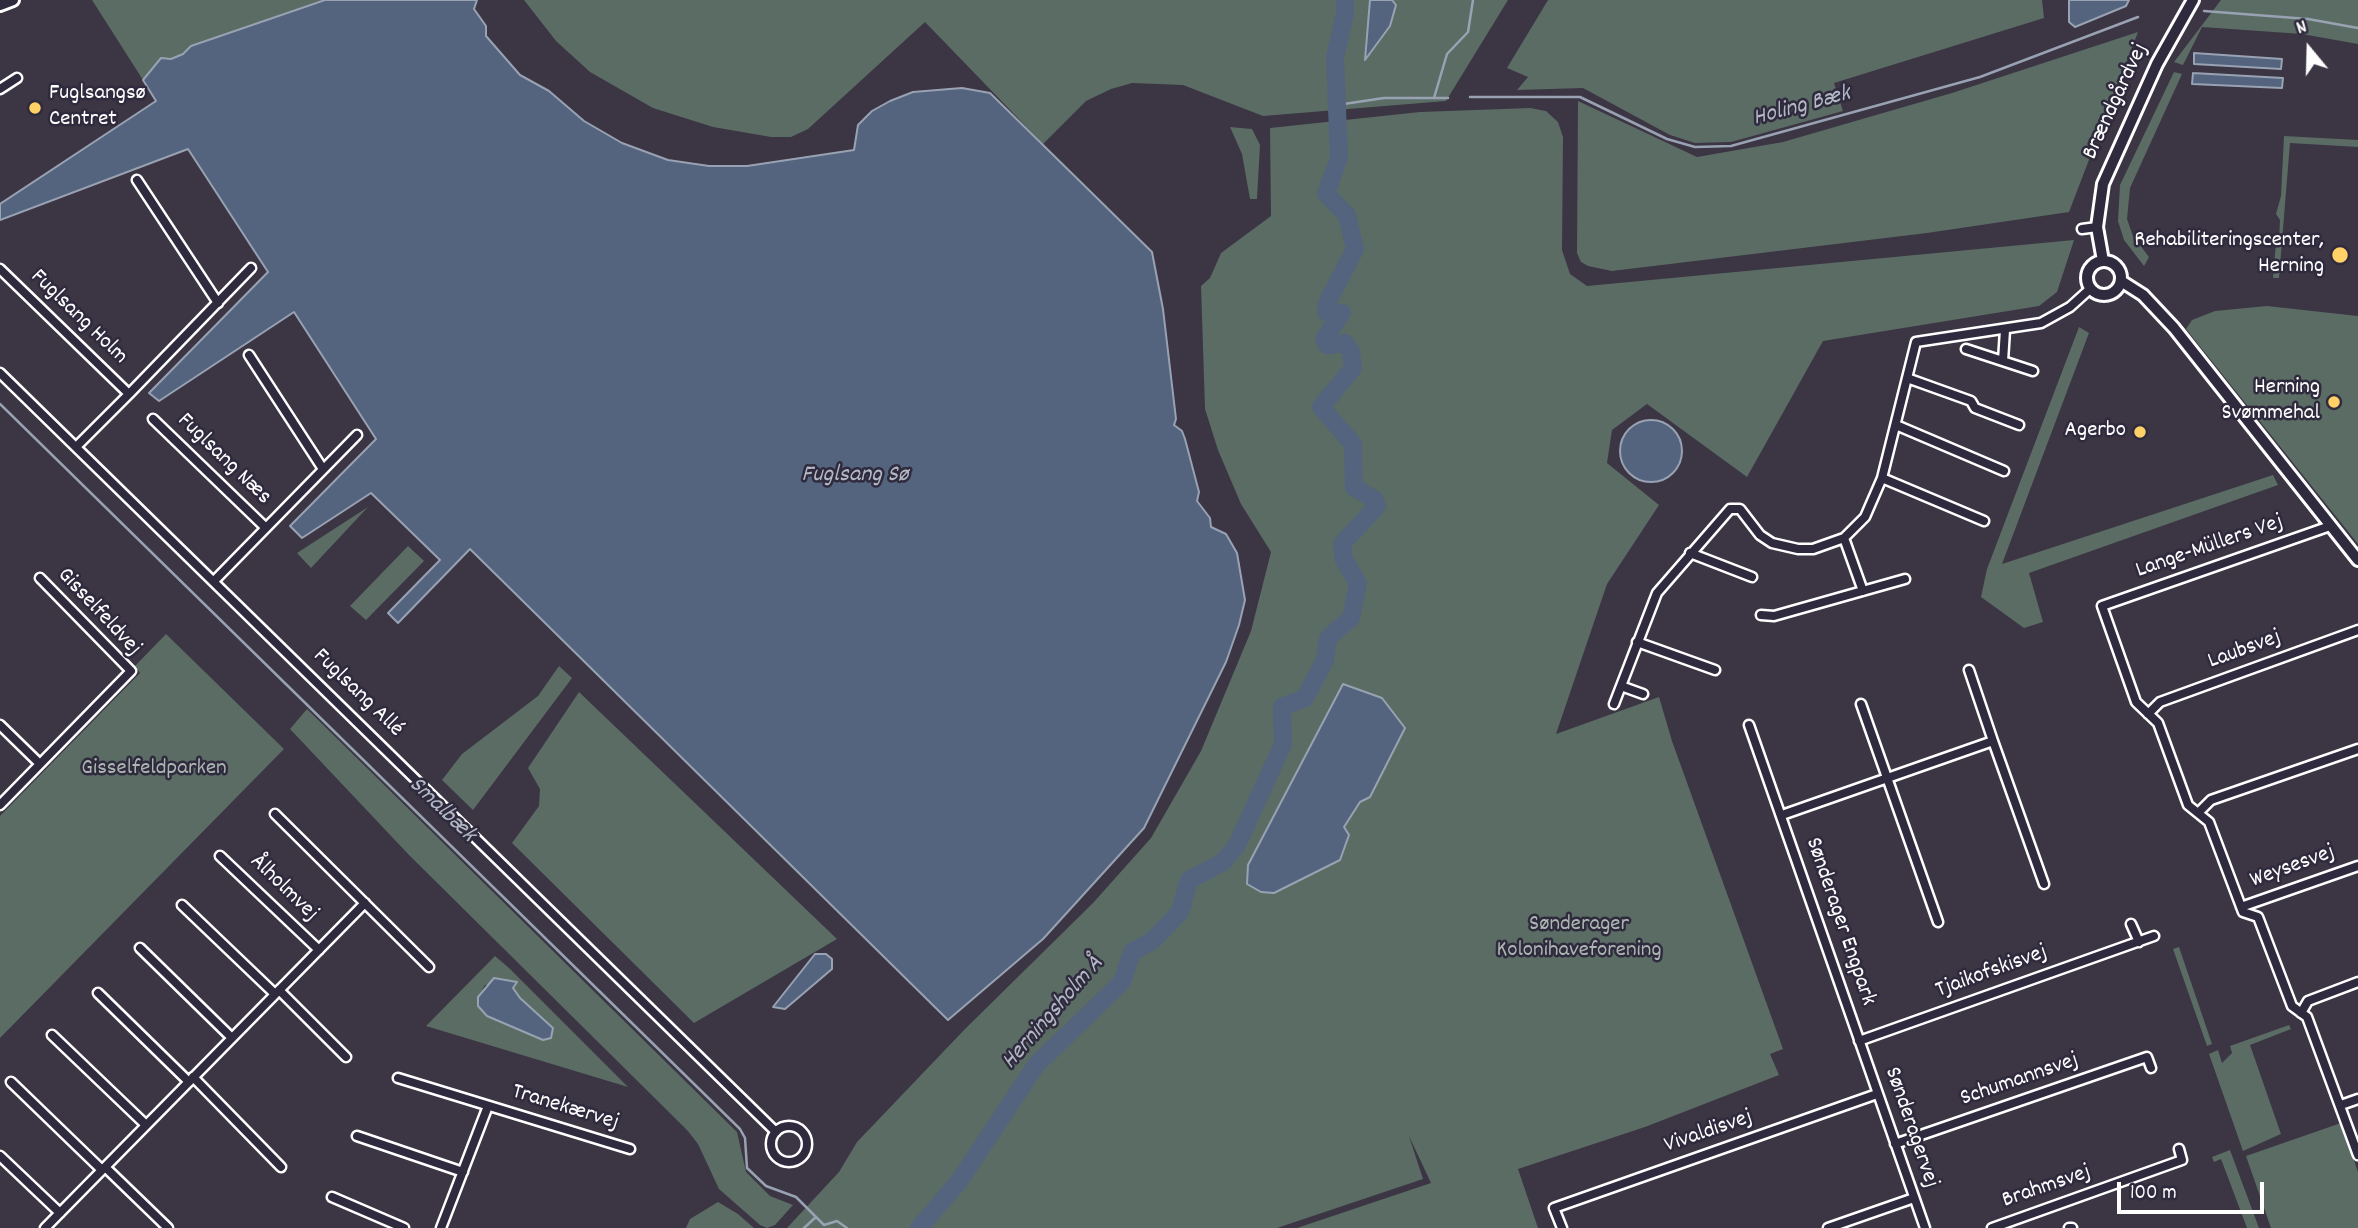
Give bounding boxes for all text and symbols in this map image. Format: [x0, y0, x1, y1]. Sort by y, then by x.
north arrow [2274, 14, 2344, 84]
text: N [2293, 14, 2311, 43]
street label: Brændgårdvej [2078, 40, 2156, 164]
place label: Fuglsangsø Centret [49, 81, 146, 135]
water label: Holing Bæk [1750, 81, 1854, 135]
marker: Fuglsangsø Centret [27, 100, 43, 116]
place label: Rehabiliteringscenter, Herning [2134, 228, 2324, 282]
marker: Rehabiliteringscenter, Herning [2330, 245, 2350, 265]
street label: Fuglsang Holm [23, 265, 133, 371]
place label: Herning Svømmehal [2222, 375, 2320, 429]
marker: Herning Svømmehal [2326, 394, 2342, 410]
street label: Fuglsang Næs [170, 408, 276, 512]
place label: Agerbo [2065, 418, 2126, 446]
marker: Agerbo [2132, 424, 2148, 440]
water label: Fuglsang Sø [802, 463, 908, 491]
street label: Lange-Müllers Vej [2133, 510, 2287, 586]
street label: Gisselfeldvej [50, 563, 146, 663]
street label: Laubsvej [2205, 625, 2285, 677]
street label: Fuglsang Allé [306, 644, 408, 744]
park label: Gisselfeldparken [81, 756, 227, 784]
water label: Smalbæk [401, 772, 481, 850]
street label: Sønderager Engpark [1797, 834, 1881, 1010]
street label: Weysesvej [2247, 840, 2339, 896]
street label: Ålholmvej [243, 849, 323, 929]
park label: Sønderager Kolonihaveforening [1497, 912, 1661, 966]
street label: Tjaikofskisvej [1932, 940, 2052, 1006]
water label: Herningsholm Å [997, 951, 1111, 1077]
street label: Schumannsvej [1957, 1048, 2083, 1114]
street label: Sønderagervej [1876, 1064, 1944, 1192]
street label: Tranekærvej [508, 1080, 622, 1138]
street label: Vivaldisvej [1661, 1105, 1757, 1161]
street label: Brahmsvej [1999, 1160, 2095, 1216]
scale bar [2120, 1168, 2267, 1212]
text: 100 m [2130, 1179, 2177, 1209]

